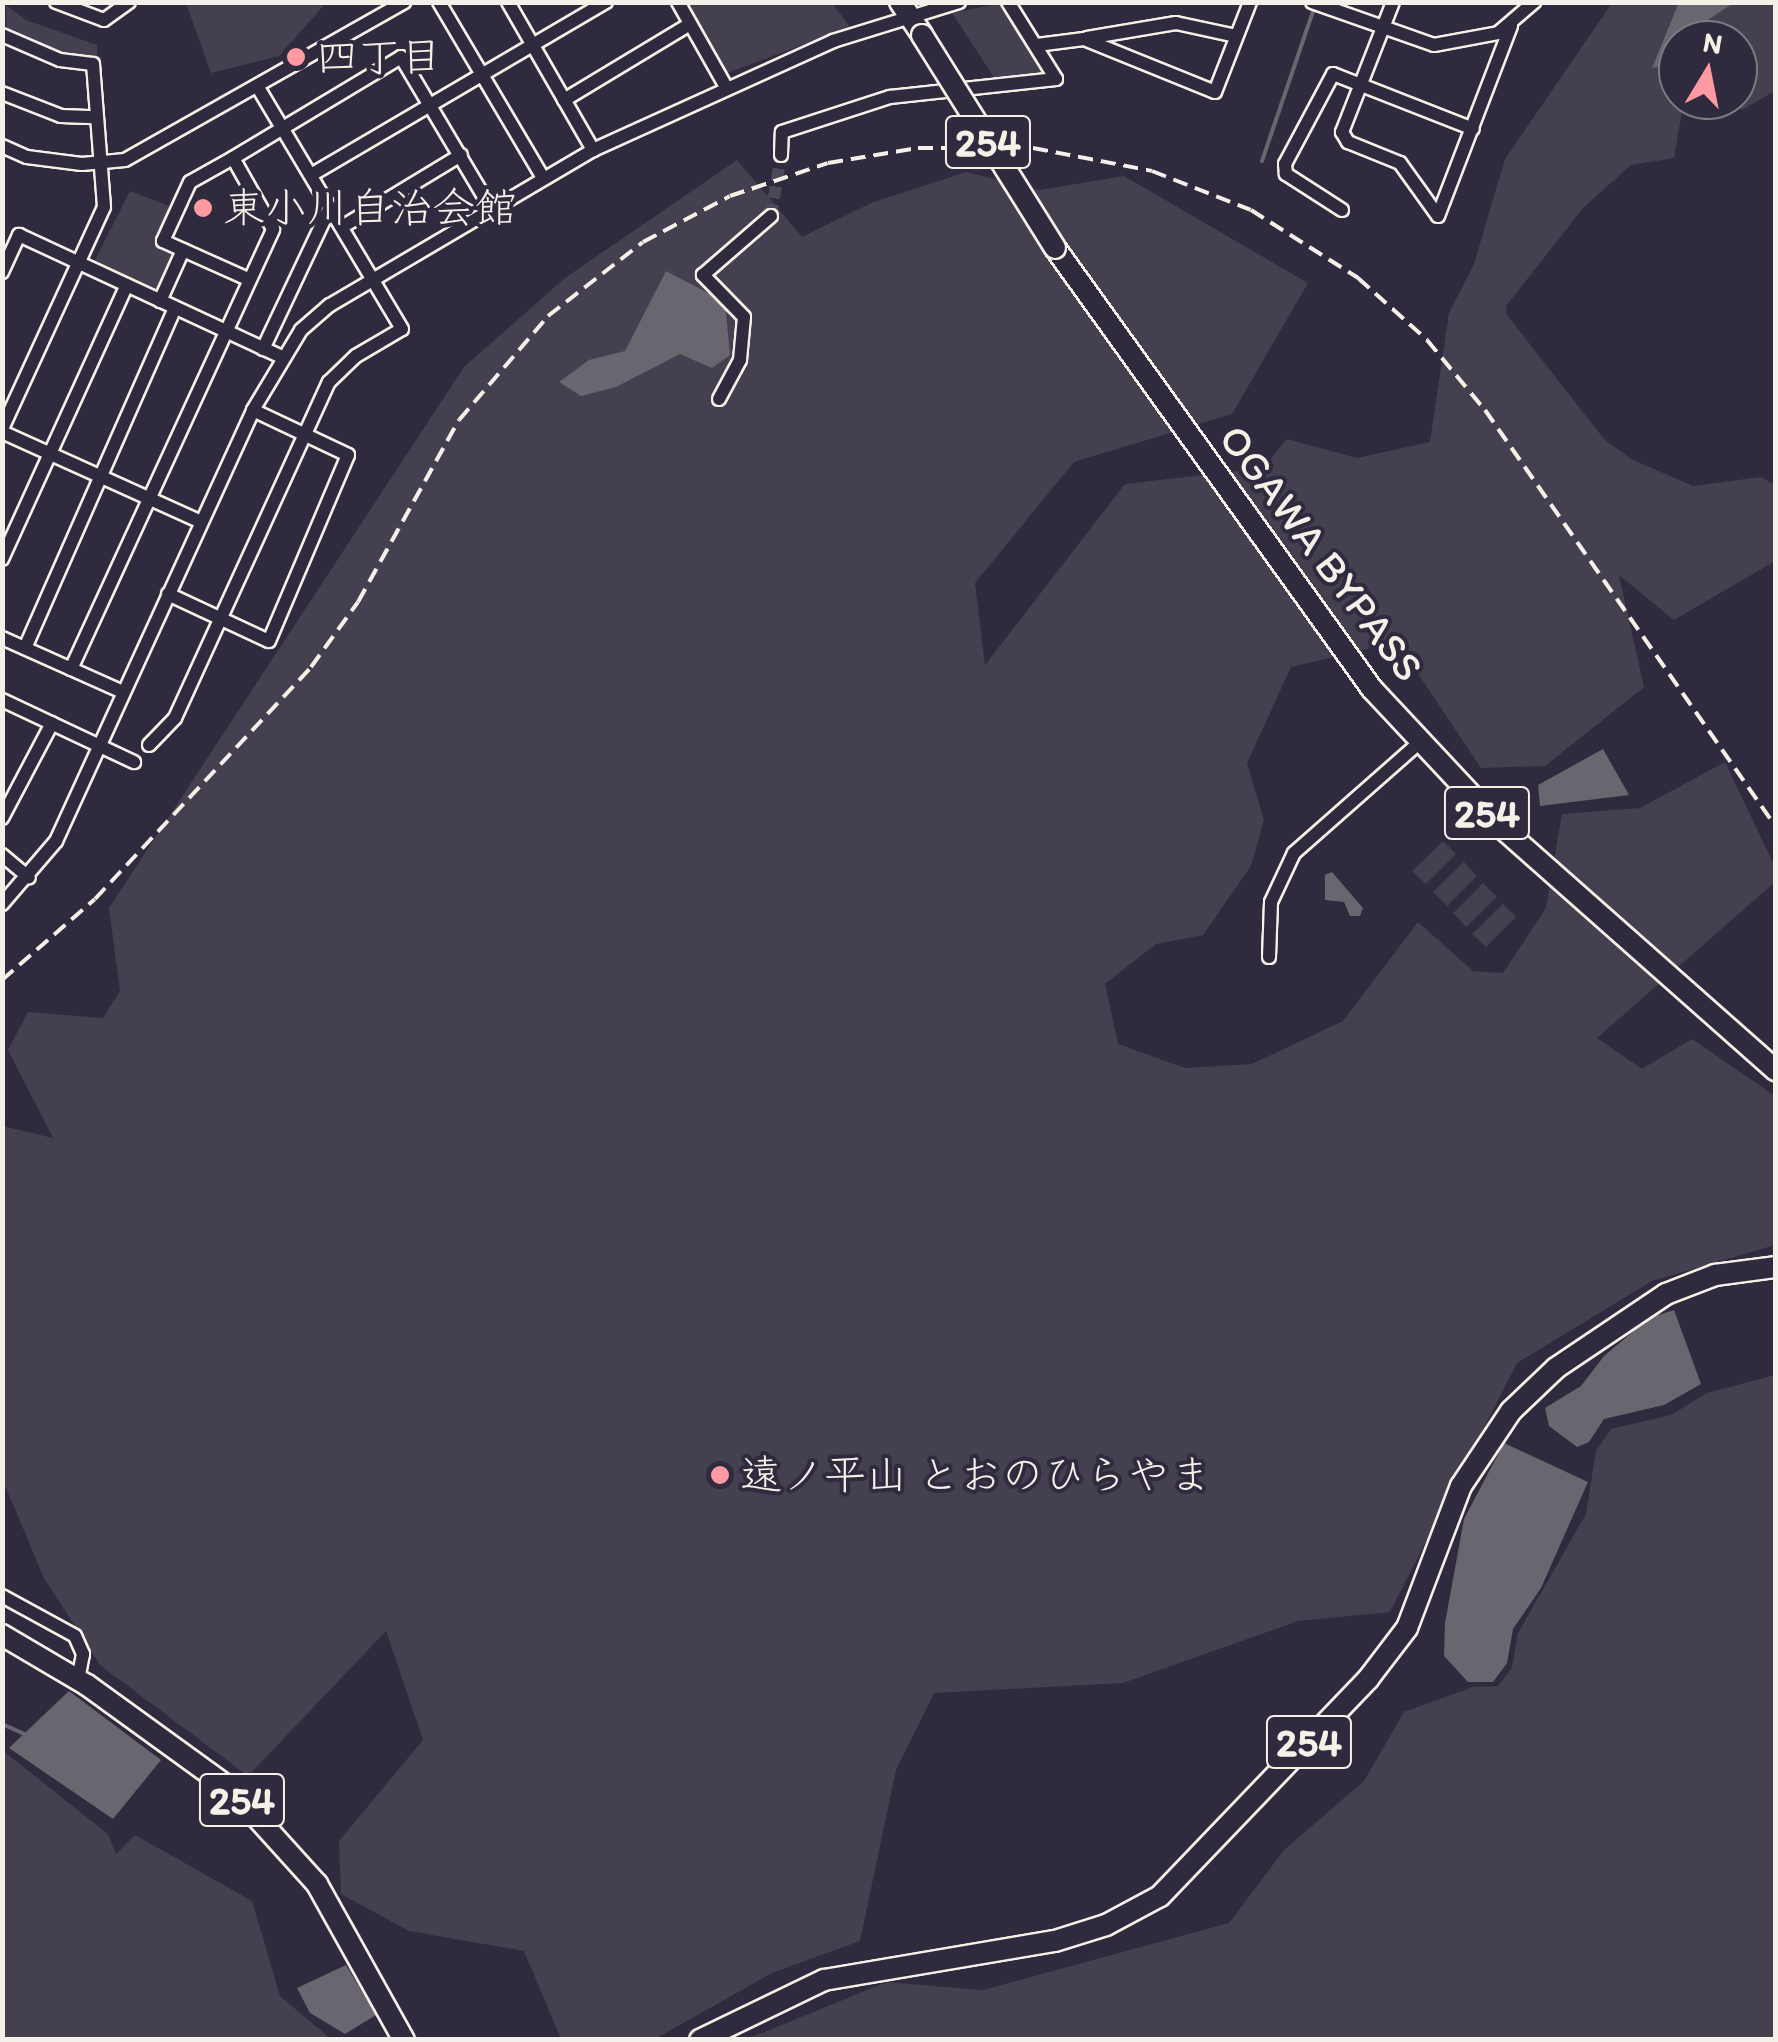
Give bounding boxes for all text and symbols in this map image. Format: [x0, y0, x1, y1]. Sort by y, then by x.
north arrow [1658, 20, 1758, 120]
text: N [1701, 24, 1725, 61]
place label: 四丁目 [316, 32, 442, 82]
marker: 四丁目 [285, 46, 307, 68]
road number: 254 [943, 107, 1033, 177]
place label: 東小川自治会館 [223, 183, 517, 233]
marker: 東小川自治会館 [192, 197, 214, 219]
street label: OGAWA BYPASS [1208, 415, 1434, 691]
road number: 254 [1442, 778, 1532, 848]
place label: 遠ノ平山 とおのひらやま [740, 1450, 1211, 1500]
marker: 遠ノ平山 とおのひらやま [709, 1464, 731, 1486]
road number: 254 [1264, 1707, 1354, 1777]
road number: 254 [197, 1765, 287, 1835]

